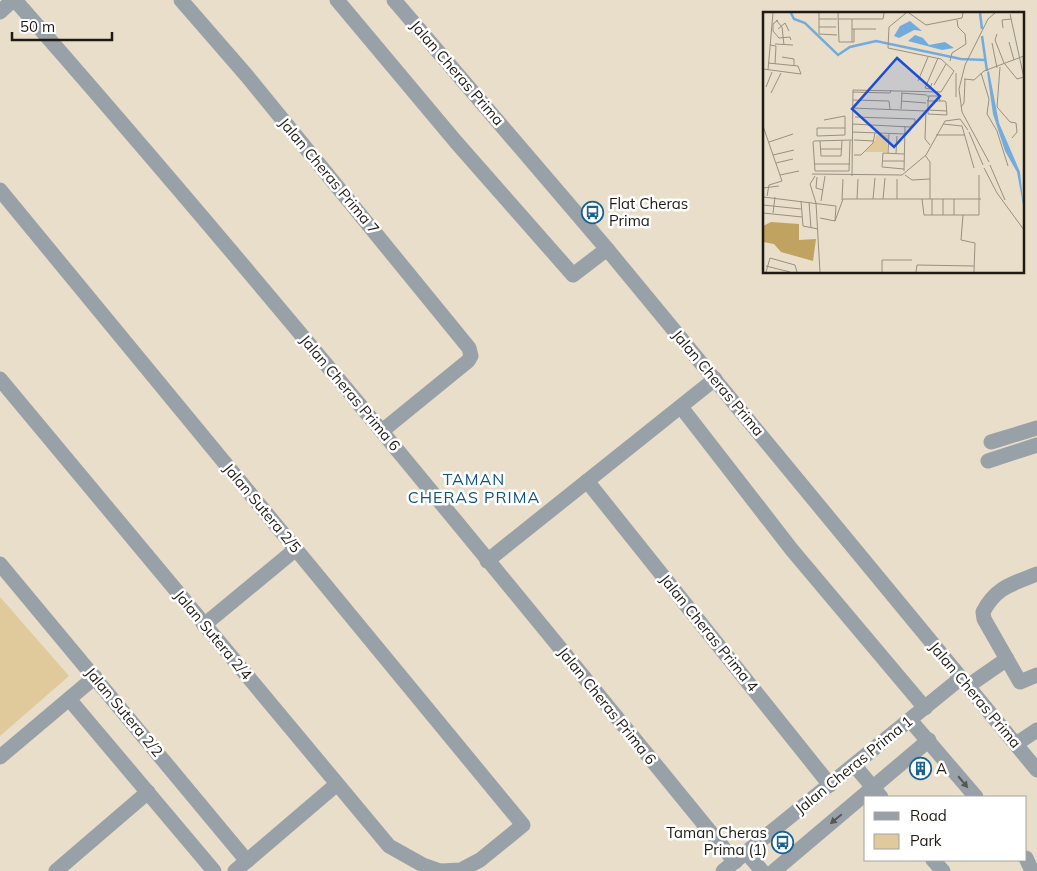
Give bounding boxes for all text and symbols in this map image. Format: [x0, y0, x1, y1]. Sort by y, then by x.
scale bar [12, 10, 112, 42]
inset map [763, 12, 1024, 274]
street label: Jalan Cheras Prima [407, 16, 508, 129]
text: 50 m [20, 17, 55, 36]
street label: Jalan Cheras Prima 7 [275, 114, 384, 238]
place label: Flat Cheras Prima [609, 194, 688, 230]
bus stop icon: Flat Cheras Prima [581, 201, 605, 225]
street label: Jalan Cheras Prima [668, 326, 768, 440]
street label: Jalan Cheras Prima 6 [296, 331, 405, 455]
street label: Jalan Sutera 2/5 [219, 459, 305, 556]
district label: TAMAN CHERAS PRIMA [408, 469, 540, 507]
street label: Jalan Cheras Prima 4 [656, 570, 763, 695]
street label: Jalan Sutera 2/4 [170, 586, 256, 683]
street label: Jalan Cheras Prima [925, 638, 1025, 752]
street label: Jalan Cheras Prima 6 [554, 643, 661, 768]
street label: Jalan Sutera 2/2 [81, 663, 167, 760]
street label: Jalan Cheras Prima 1 [791, 711, 916, 818]
building icon: A [908, 757, 932, 781]
place label: A [936, 759, 947, 778]
one-way arrow [958, 775, 969, 788]
legend [864, 796, 1027, 861]
text: Road [910, 806, 947, 825]
one-way arrow [829, 814, 842, 825]
place label: Taman Cheras Prima (1) [666, 823, 767, 859]
bus stop icon: Taman Cheras Prima (1) [771, 830, 795, 854]
text: Park [910, 831, 942, 850]

